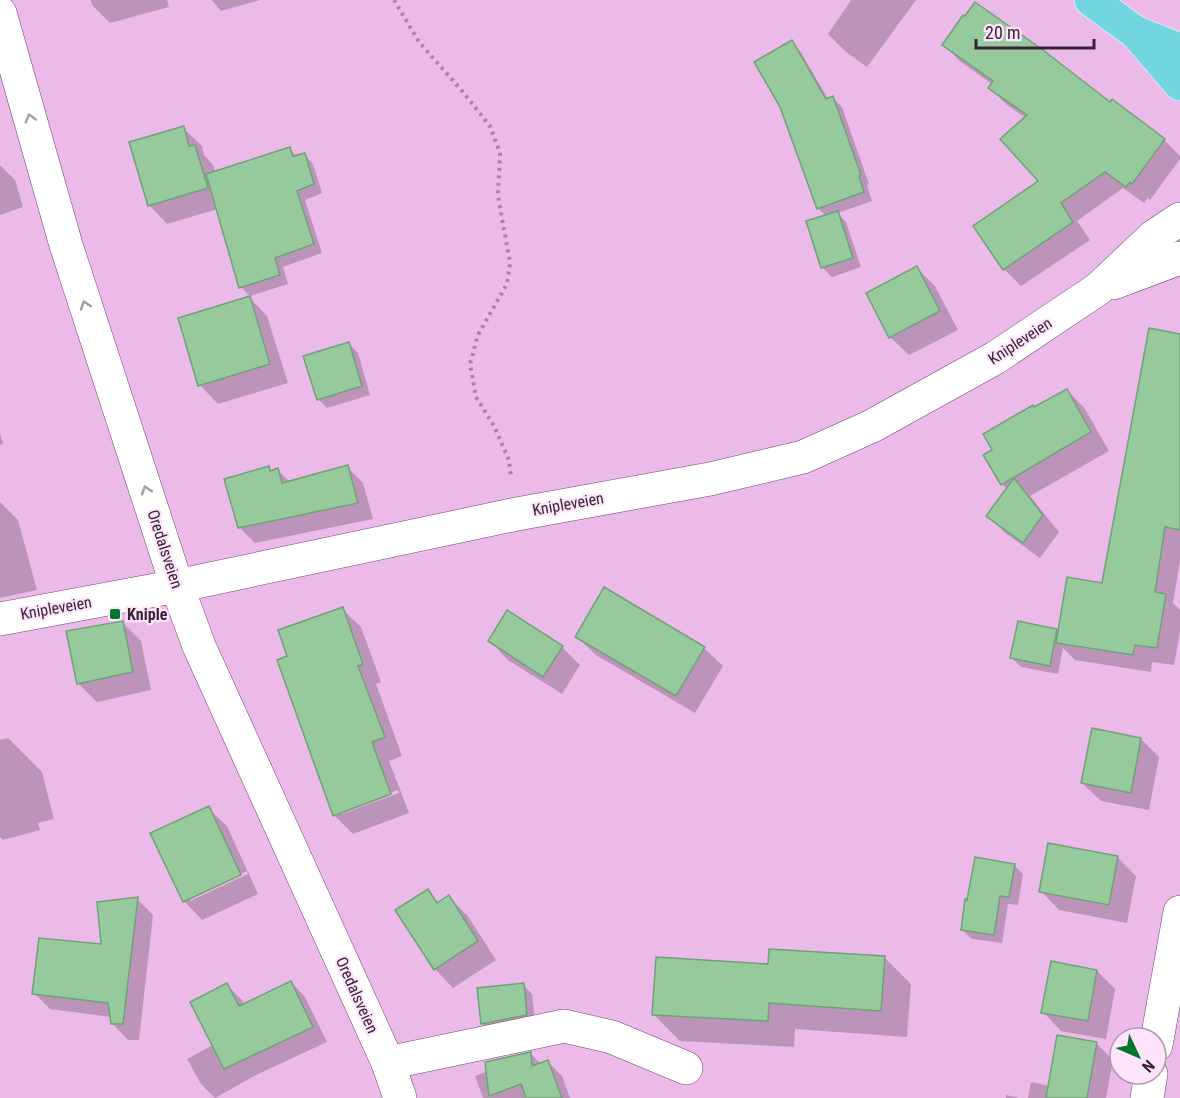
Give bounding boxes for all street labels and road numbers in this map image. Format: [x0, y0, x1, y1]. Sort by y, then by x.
street label: Knipleveien [985, 313, 1055, 369]
street label: Knipleveien [531, 488, 605, 520]
street label: Oredalsveien [143, 507, 187, 591]
street label: Knipleveien [19, 592, 93, 624]
street label: Oredalsveien [332, 954, 382, 1036]

